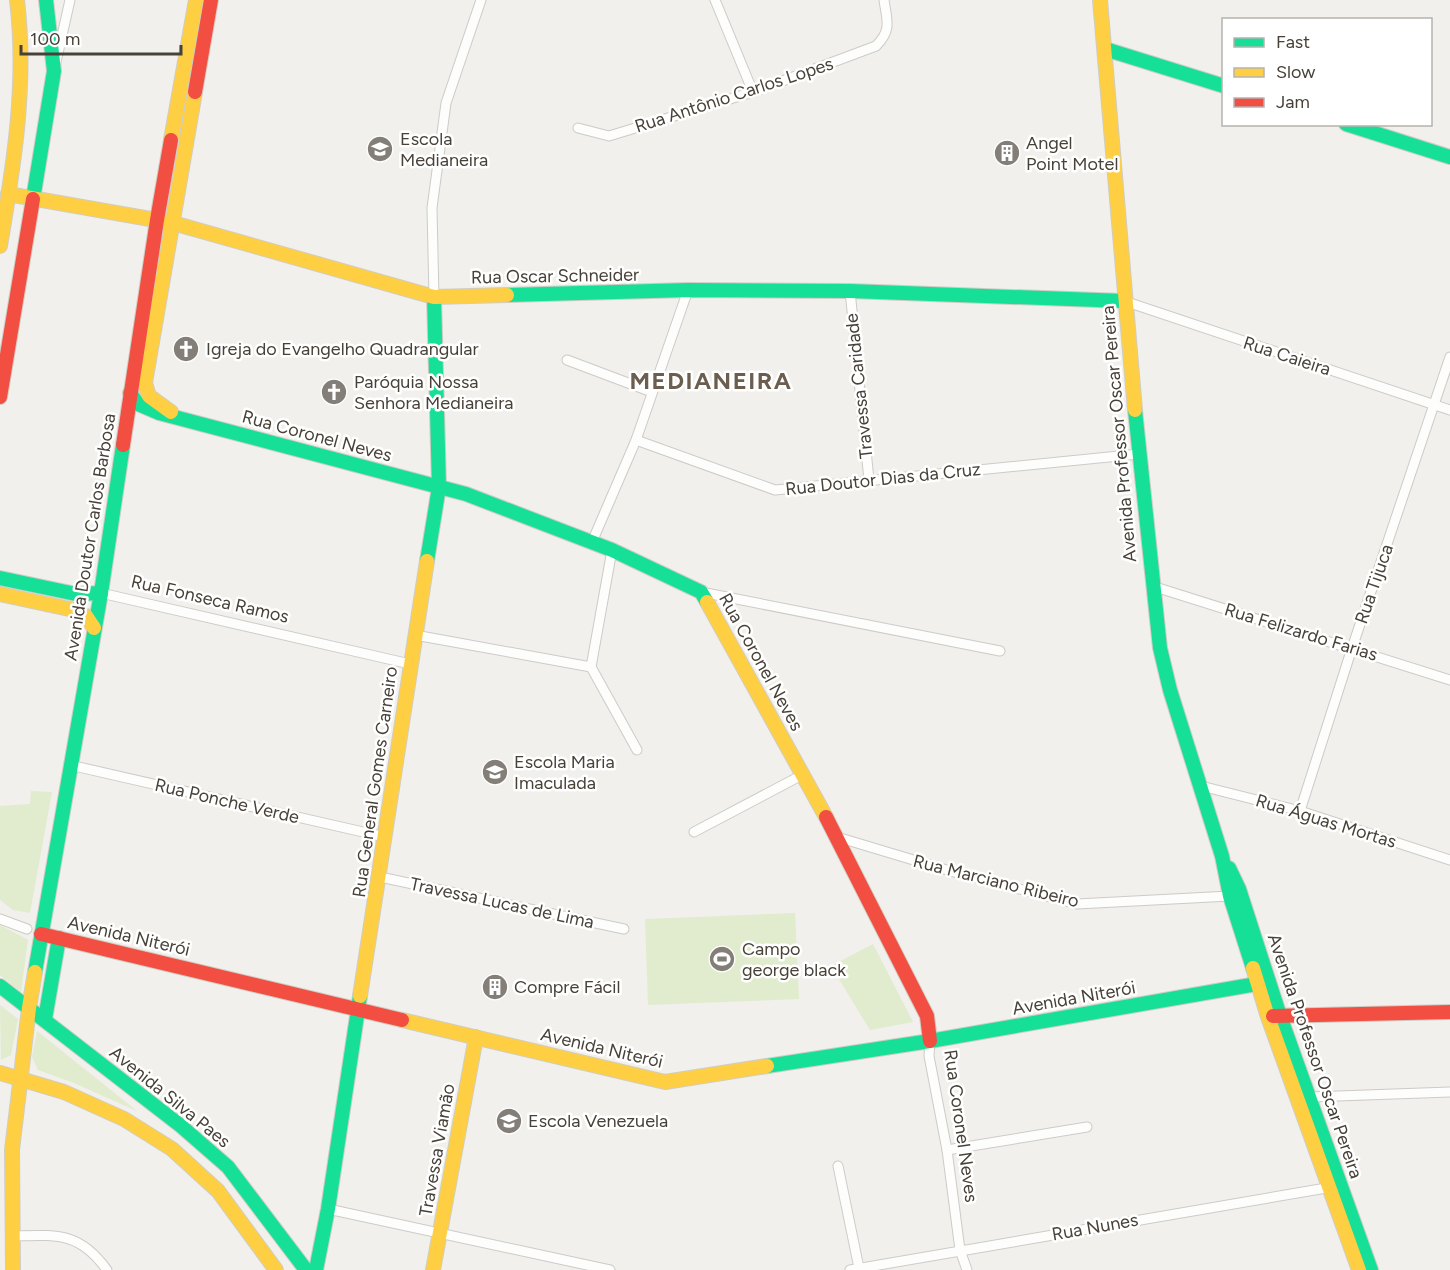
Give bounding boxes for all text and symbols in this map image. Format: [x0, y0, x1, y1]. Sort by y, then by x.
scale bar [21, 18, 182, 56]
legend [1222, 18, 1432, 126]
text: 100 m [30, 28, 80, 50]
text: Fast [1276, 31, 1310, 53]
street label: Rua Antônio Carlos Lopes [632, 52, 836, 138]
text: Slow [1276, 61, 1315, 83]
text: Jam [1276, 91, 1310, 113]
place label: Escola Medianeira [400, 128, 488, 171]
place label: Angel Point Motel [1026, 132, 1118, 175]
school or university icon: Escola Medianeira [365, 134, 395, 164]
building icon: Angel Point Motel [992, 138, 1022, 168]
street label: Rua Oscar Schneider [471, 264, 639, 288]
street label: Avenida Professor Oscar Pereira [1097, 305, 1141, 563]
street label: Travessa Caridade [840, 312, 878, 460]
street label: Rua Caieira [1241, 332, 1333, 380]
church icon: Igreja do Evangelho Quadrangular [171, 334, 201, 364]
place label: Igreja do Evangelho Quadrangular [206, 338, 479, 360]
district label: MEDIANEIRA [630, 366, 792, 395]
place label: Paróquia Nossa Senhora Medianeira [354, 371, 513, 414]
church icon: Paróquia Nossa Senhora Medianeira [319, 377, 349, 407]
street label: Rua Coronel Neves [240, 405, 394, 467]
street label: Avenida Doutor Carlos Barbosa [60, 412, 120, 662]
street label: Rua Doutor Dias da Cruz [784, 458, 982, 500]
street label: Rua Tijuca [1350, 541, 1398, 627]
street label: Rua Fonseca Ramos [129, 570, 291, 628]
street label: Rua Coronel Neves [714, 589, 808, 735]
street label: Rua Felizardo Farias [1222, 598, 1380, 666]
street label: Rua General Gomes Carneiro [348, 665, 402, 899]
place label: Escola Maria Imaculada [514, 751, 615, 794]
school or university icon: Escola Maria Imaculada [480, 757, 510, 787]
street label: Rua Ponche Verde [153, 774, 302, 828]
street label: Rua Águas Mortas [1253, 789, 1399, 853]
street label: Rua Marciano Ribeiro [911, 850, 1081, 912]
street label: Travessa Lucas de Lima [408, 873, 596, 933]
street label: Avenida Niterói [66, 911, 192, 961]
street label: Avenida Professor Oscar Pereira [1263, 931, 1367, 1181]
place label: Campo george black [742, 938, 846, 981]
sports icon: Campo george black [707, 944, 737, 974]
building icon: Compre Fácil [480, 972, 510, 1002]
place label: Compre Fácil [514, 976, 620, 998]
street label: Avenida Niterói [1011, 976, 1137, 1020]
street label: Avenida Niterói [539, 1023, 665, 1073]
street label: Avenida Silva Paes [105, 1042, 235, 1152]
street label: Rua Coronel Neves [939, 1048, 983, 1204]
street label: Travessa Viamão [415, 1082, 459, 1218]
school or university icon: Escola Venezuela [494, 1106, 524, 1136]
place label: Escola Venezuela [528, 1110, 668, 1132]
street label: Rua Nunes [1050, 1209, 1140, 1245]

